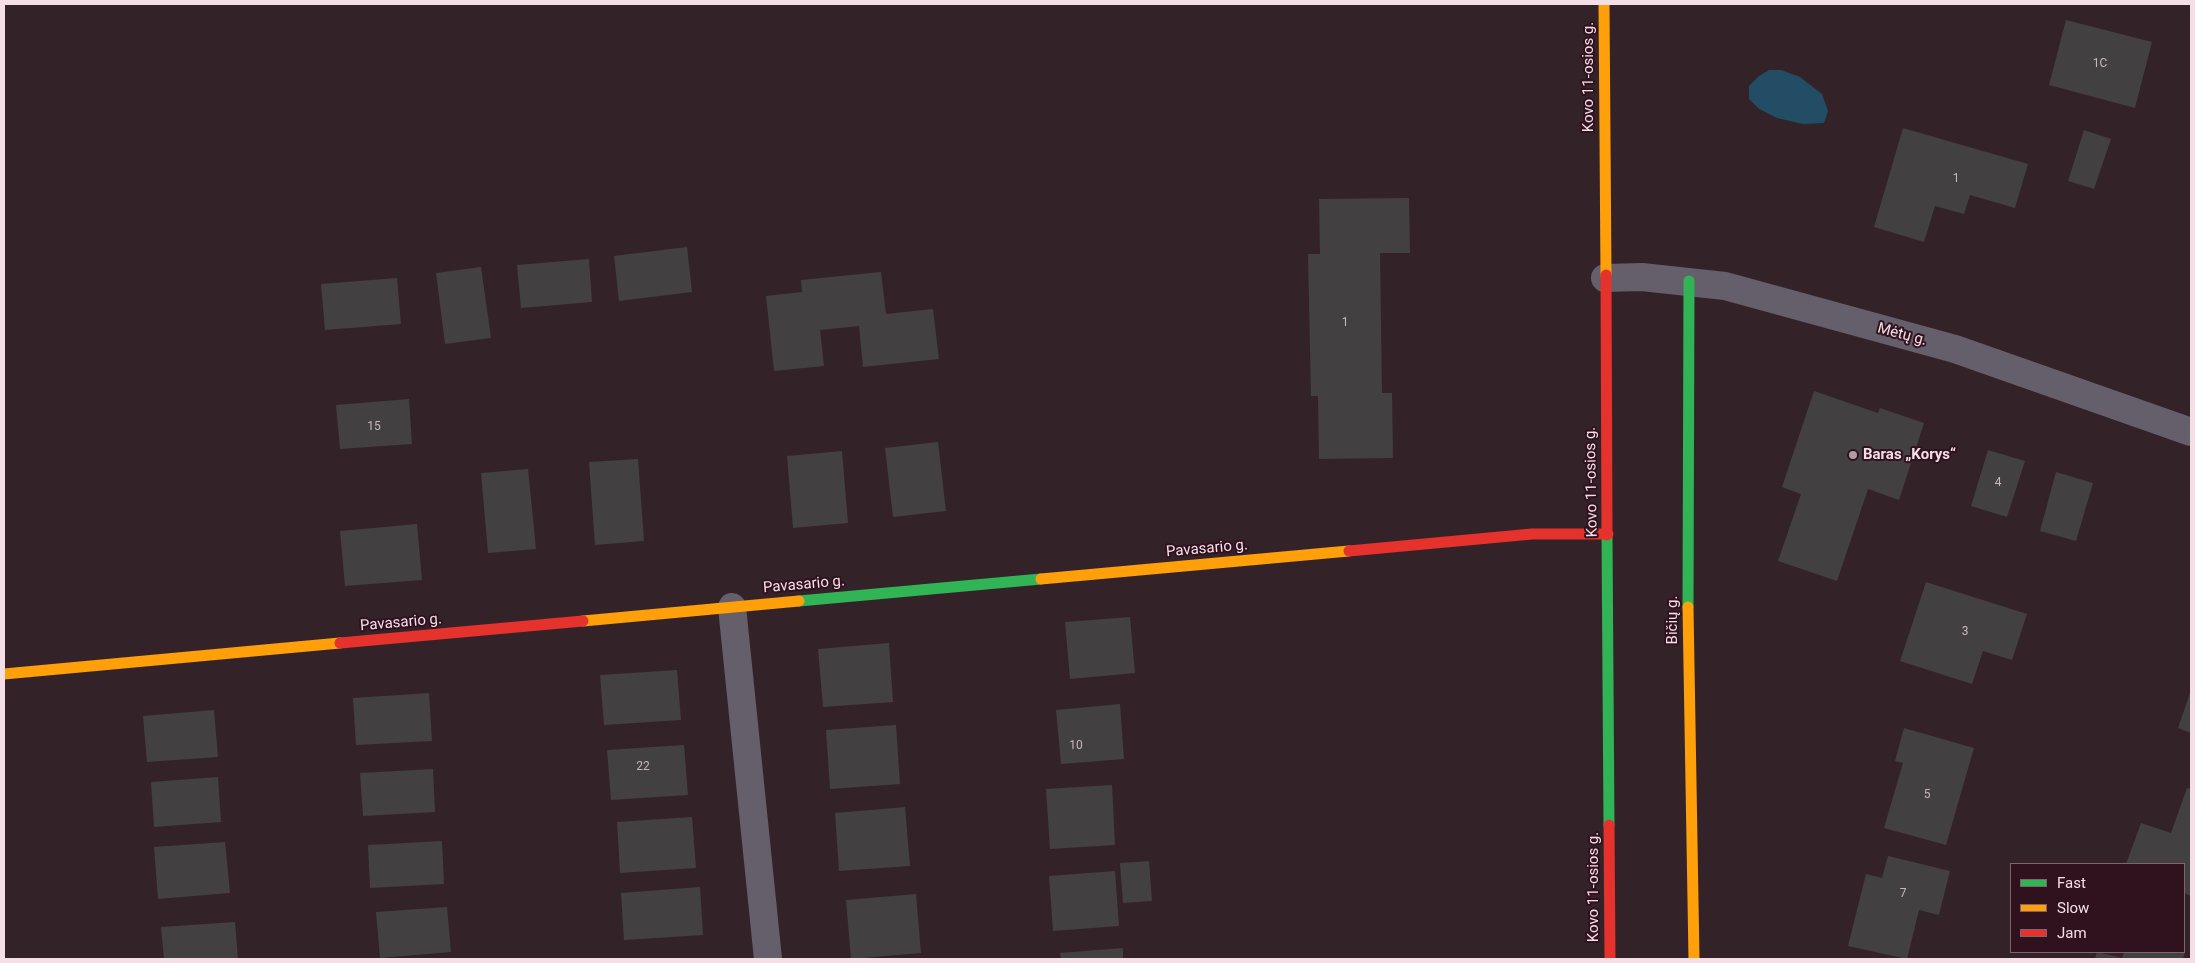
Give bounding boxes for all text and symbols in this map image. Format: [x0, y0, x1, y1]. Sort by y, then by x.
street label: Kovo 11-osios g. [1580, 22, 1598, 132]
house number: 1C [2093, 57, 2107, 71]
house number: 1 [1953, 172, 1959, 186]
house number: 1 [1342, 316, 1348, 330]
street label: Mėtų g. [1875, 320, 1929, 350]
house number: 15 [367, 420, 381, 434]
street label: Kovo 11-osios g. [1582, 427, 1602, 537]
place label: Baras „Korys“ [1863, 446, 1956, 464]
marker: Baras „Korys“ [1847, 449, 1859, 461]
house number: 4 [1995, 476, 2001, 490]
street label: Pavasario g. [1165, 536, 1249, 562]
street label: Pavasario g. [762, 572, 846, 598]
street label: Bičių g. [1664, 596, 1682, 644]
street label: Pavasario g. [359, 610, 443, 636]
house number: 3 [1962, 625, 1968, 639]
house number: 10 [1069, 739, 1083, 753]
house number: 22 [636, 760, 650, 774]
house number: 5 [1924, 788, 1930, 802]
street label: Kovo 11-osios g. [1585, 832, 1603, 942]
legend [2010, 863, 2185, 953]
text: Fast [2057, 874, 2086, 892]
house number: 7 [1900, 887, 1906, 901]
text: Slow [2057, 899, 2089, 917]
text: Jam [2057, 924, 2087, 942]

